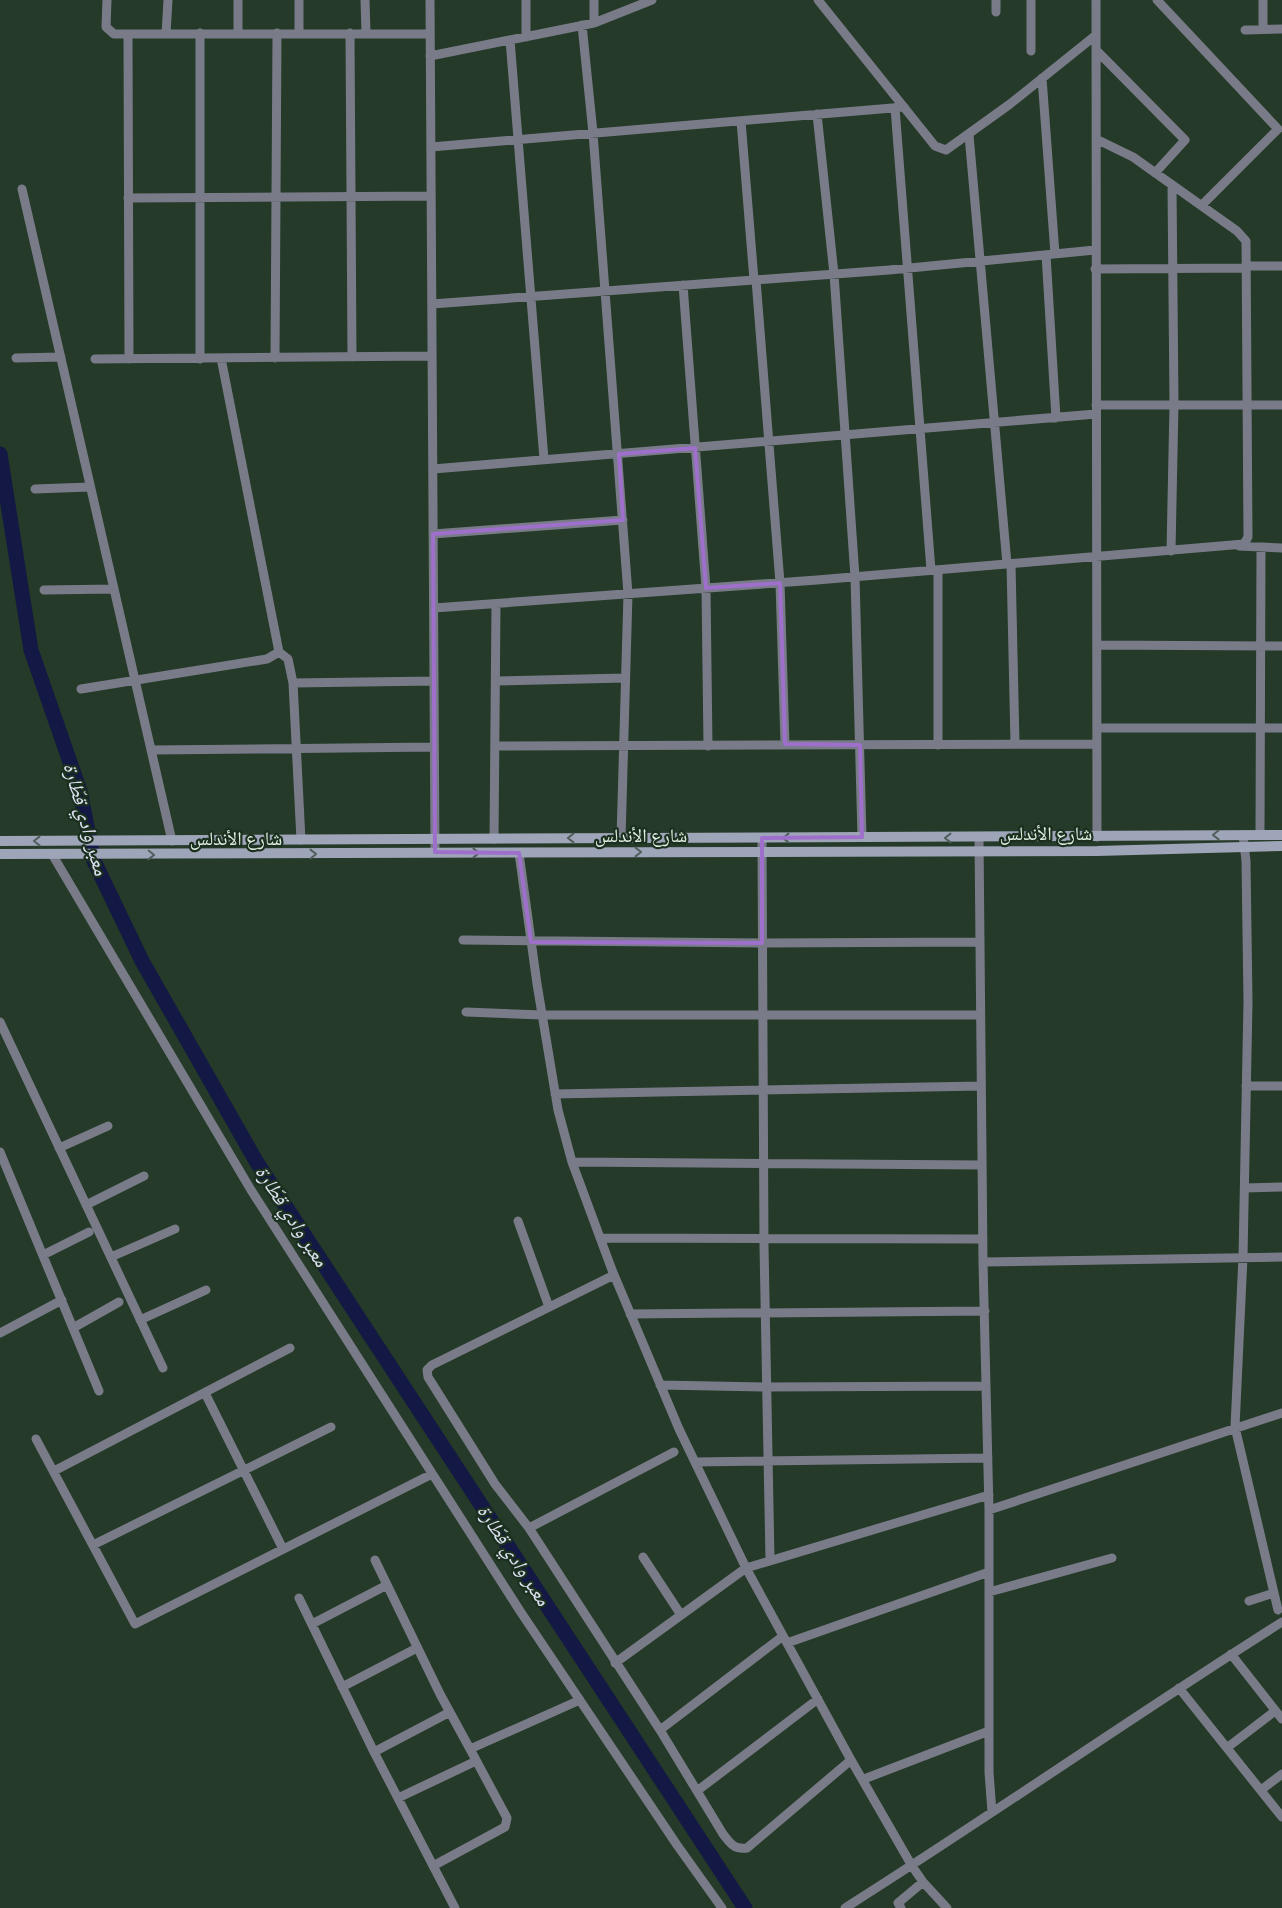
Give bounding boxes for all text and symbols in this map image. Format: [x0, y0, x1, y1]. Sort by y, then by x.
water label: معبر وادي قطّارة [55, 760, 114, 879]
street label: شارع الأندلس [1000, 822, 1092, 845]
street label: شارع الأندلس [595, 824, 687, 847]
street label: شارع الأندلس [190, 827, 282, 850]
one-way arrow [1212, 830, 1220, 840]
one-way arrow [567, 833, 574, 843]
one-way arrow [782, 833, 790, 843]
one-way arrow [944, 833, 952, 843]
one-way arrow [33, 836, 41, 846]
one-way arrow [472, 847, 480, 858]
one-way arrow [634, 847, 642, 857]
one-way arrow [309, 849, 317, 860]
one-way arrow [148, 850, 155, 860]
water label: معبر وادي قطّارة [247, 1161, 334, 1273]
water label: معبر وادي قطّارة [469, 1500, 556, 1612]

